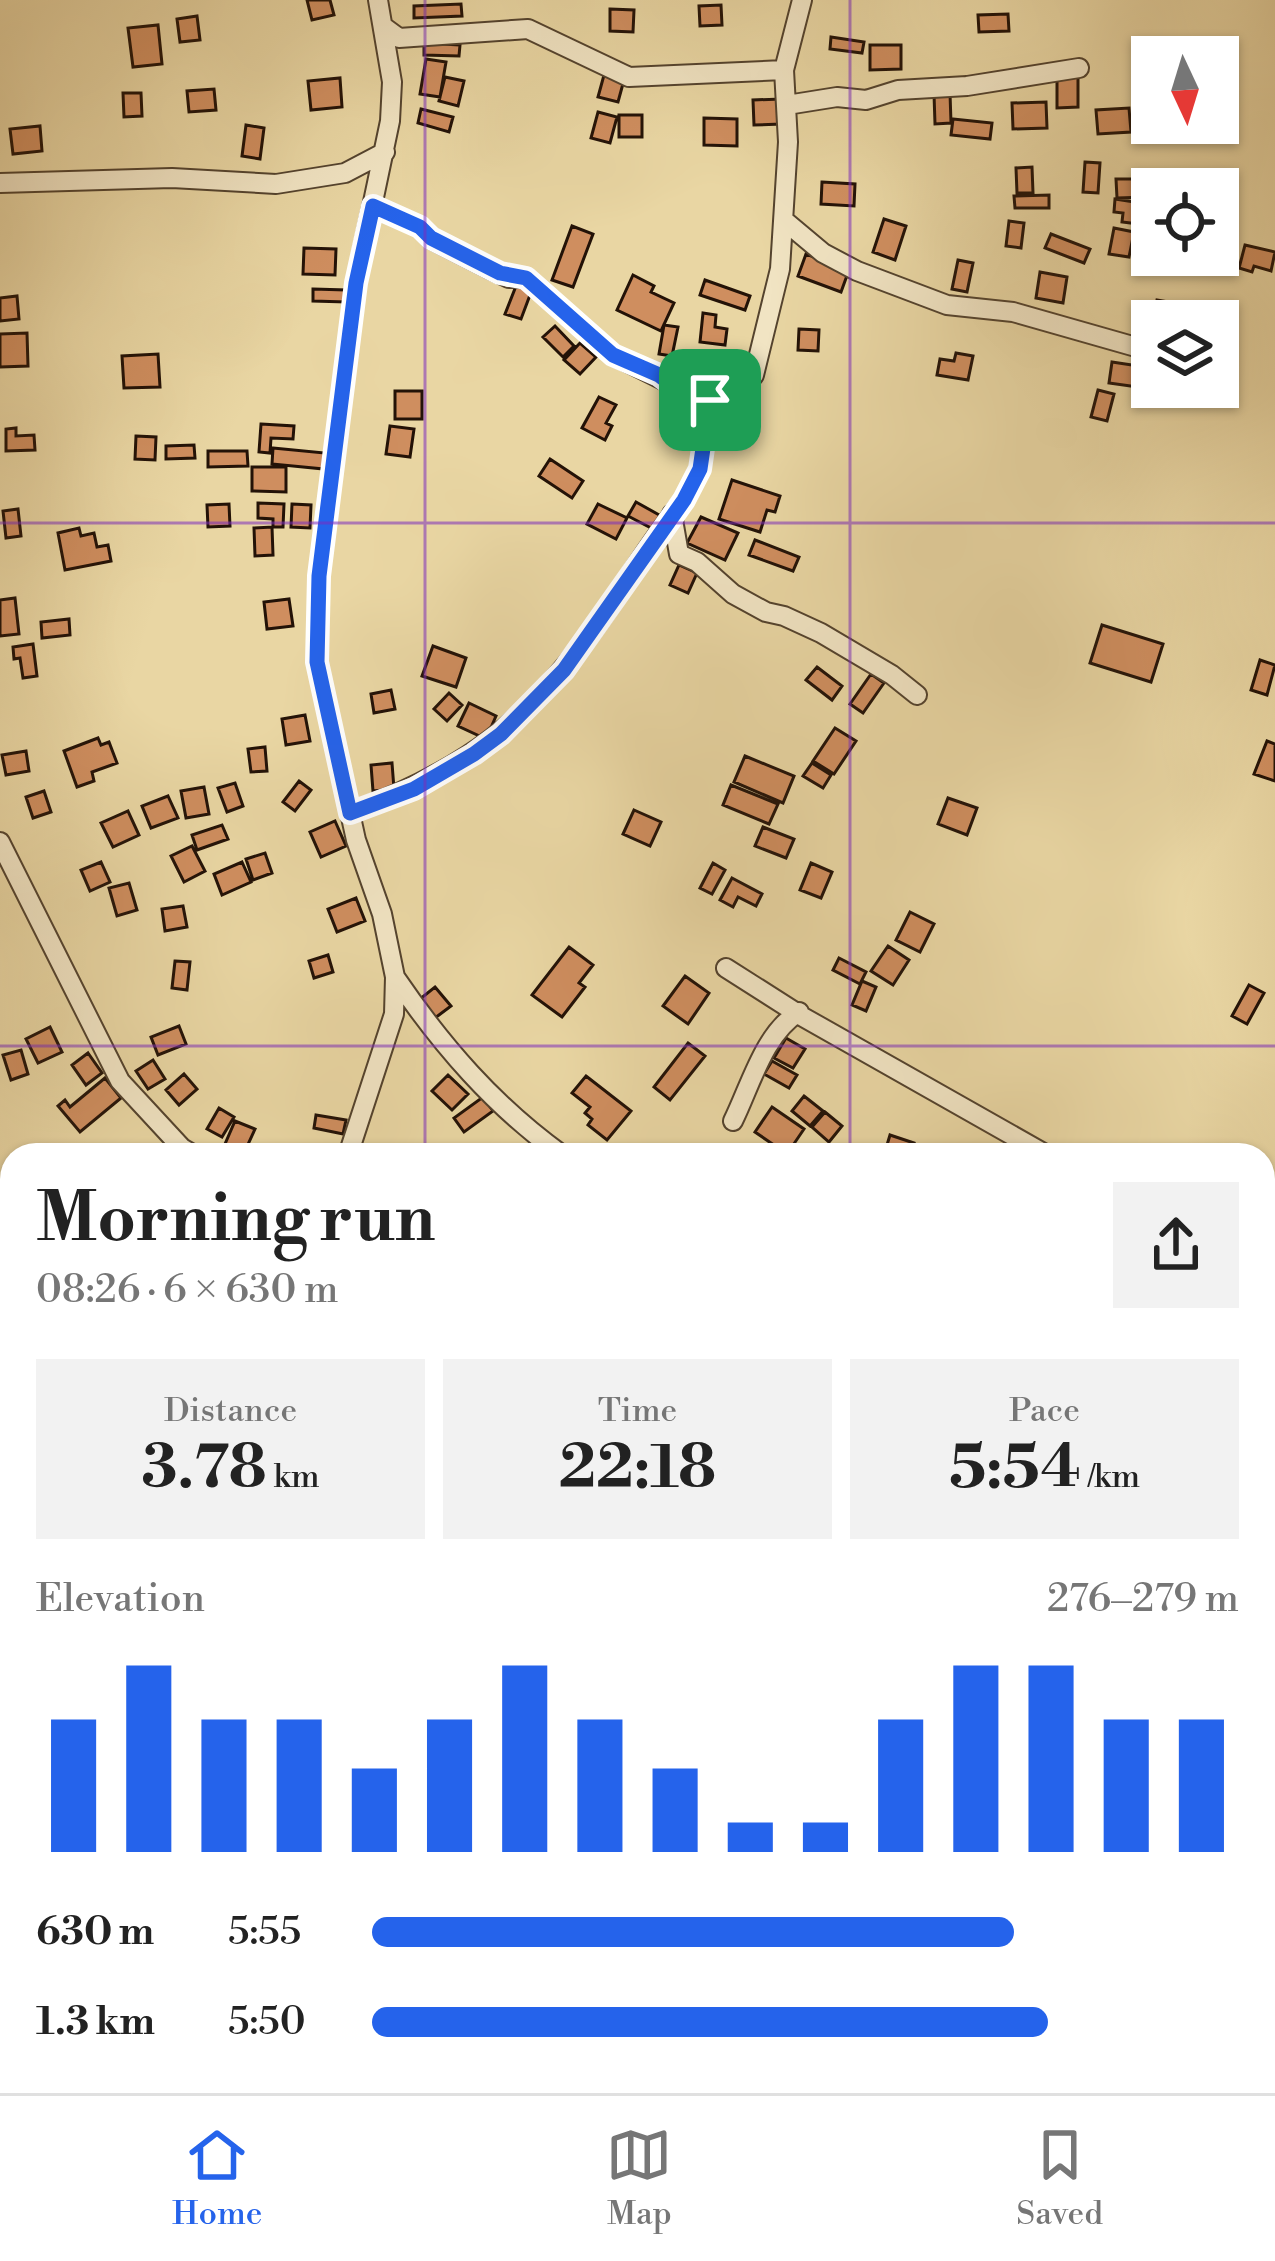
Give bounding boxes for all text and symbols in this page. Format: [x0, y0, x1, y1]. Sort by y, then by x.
north arrow [1131, 36, 1239, 144]
map controls [1131, 36, 1239, 408]
button: locate [1131, 168, 1239, 276]
button: layers [1131, 300, 1239, 408]
pin [659, 349, 761, 451]
icon: arrive [677, 367, 743, 433]
text: Morning run [36, 1179, 435, 1262]
button: share [1113, 1182, 1239, 1308]
text: 08:26 · 6 × 630 m [36, 1266, 338, 1315]
text: Distance [164, 1391, 297, 1432]
text: Time [598, 1391, 677, 1432]
text: Pace [1009, 1391, 1080, 1432]
text: 3.78 [141, 1432, 267, 1507]
text: 22:18 [559, 1432, 716, 1507]
text: 5:54 [949, 1432, 1081, 1507]
text: km [267, 1457, 320, 1498]
text: /km [1081, 1457, 1140, 1498]
text: Elevation [36, 1575, 205, 1624]
text: 276–279 m [1047, 1575, 1239, 1624]
text: 630 m [36, 1908, 154, 1957]
text: 5:55 [228, 1908, 301, 1957]
text: 1.3 km [36, 1998, 155, 2047]
text: 5:50 [228, 1998, 306, 2047]
tab: Home [172, 2122, 263, 2235]
tab: Map [606, 2122, 672, 2235]
tab: Saved [1016, 2122, 1103, 2235]

